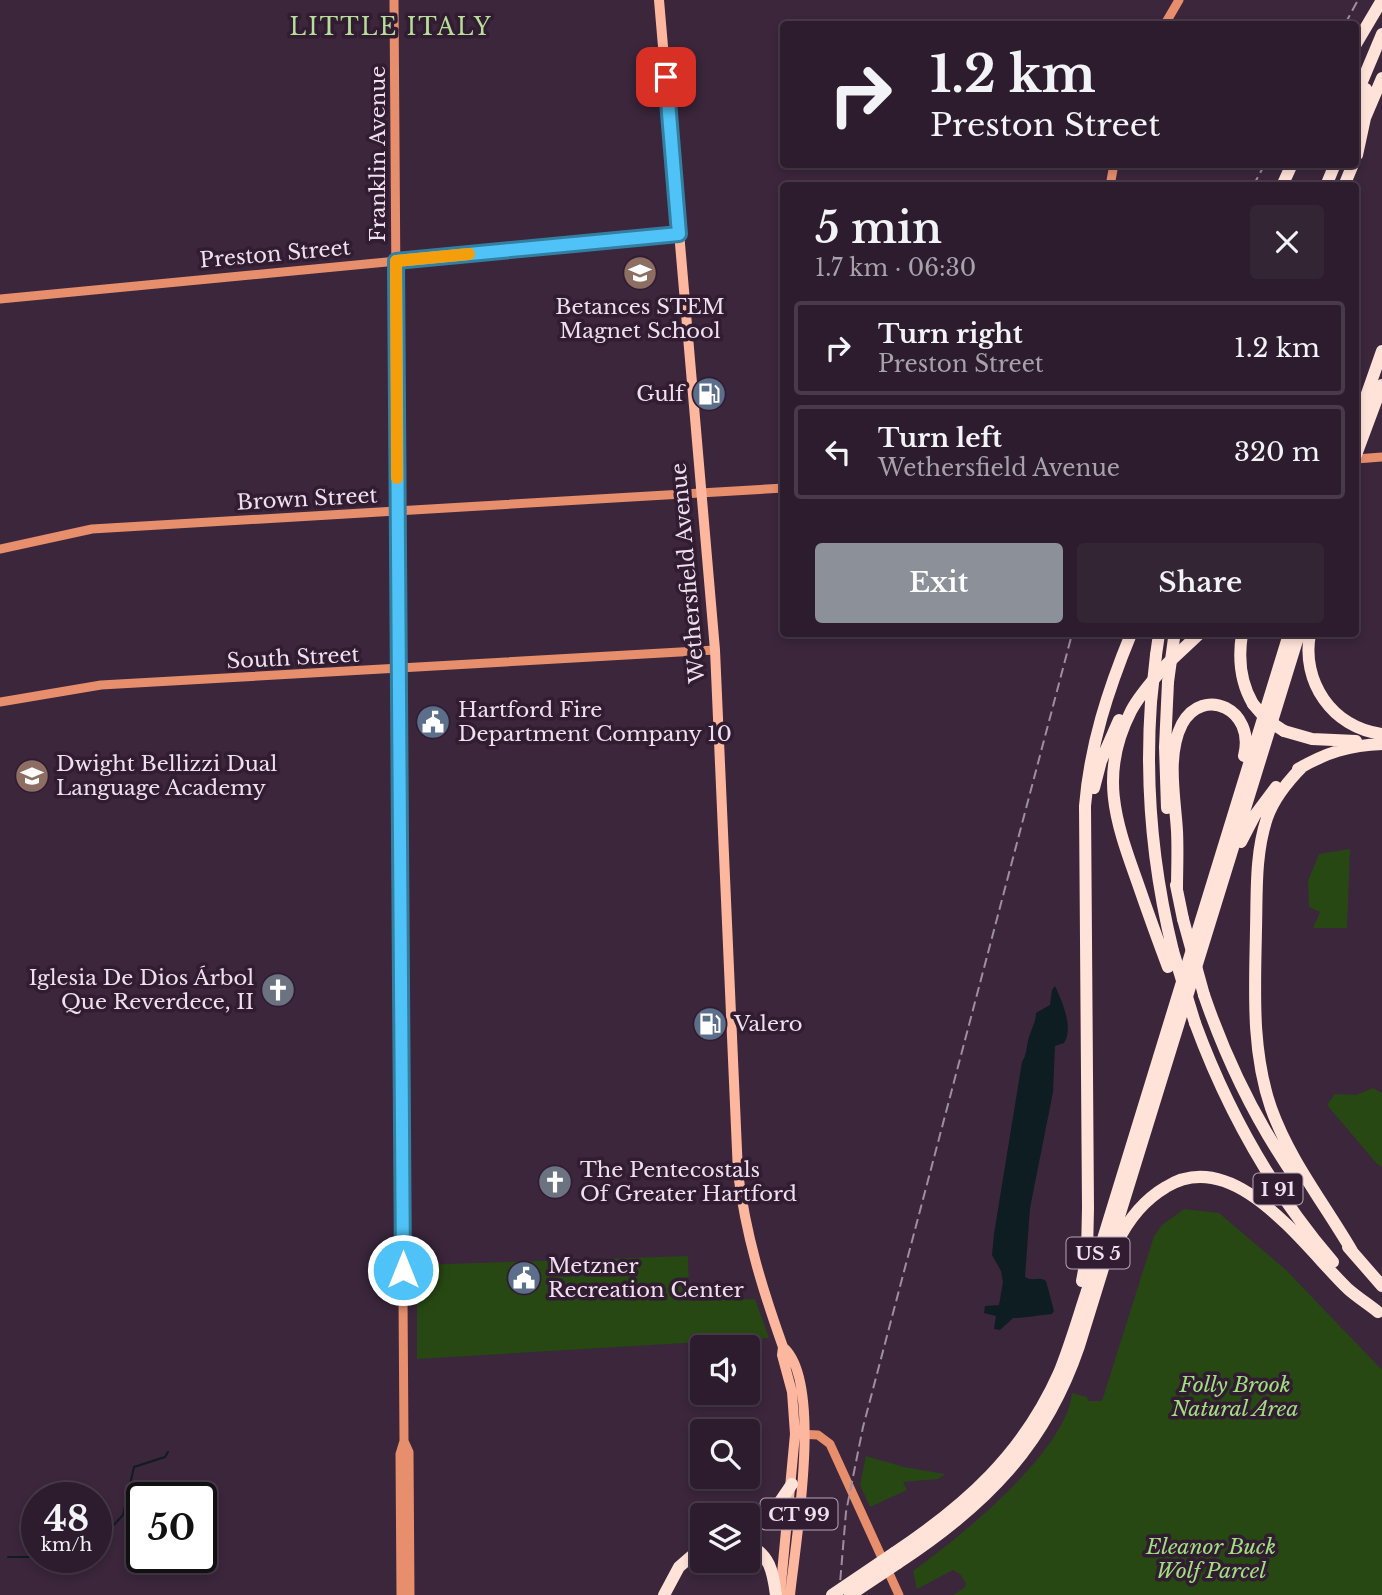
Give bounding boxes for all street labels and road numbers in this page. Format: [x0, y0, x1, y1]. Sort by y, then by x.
street label: Franklin Avenue [365, 66, 391, 242]
street label: Preston Street [199, 234, 351, 274]
street label: Wethersfield Avenue [665, 462, 711, 685]
street label: Brown Street [236, 482, 378, 516]
street label: South Street [226, 642, 360, 674]
road number: I 91 [1254, 1174, 1302, 1204]
road number: US 5 [1066, 1238, 1130, 1268]
road number: CT 99 [760, 1498, 838, 1530]

